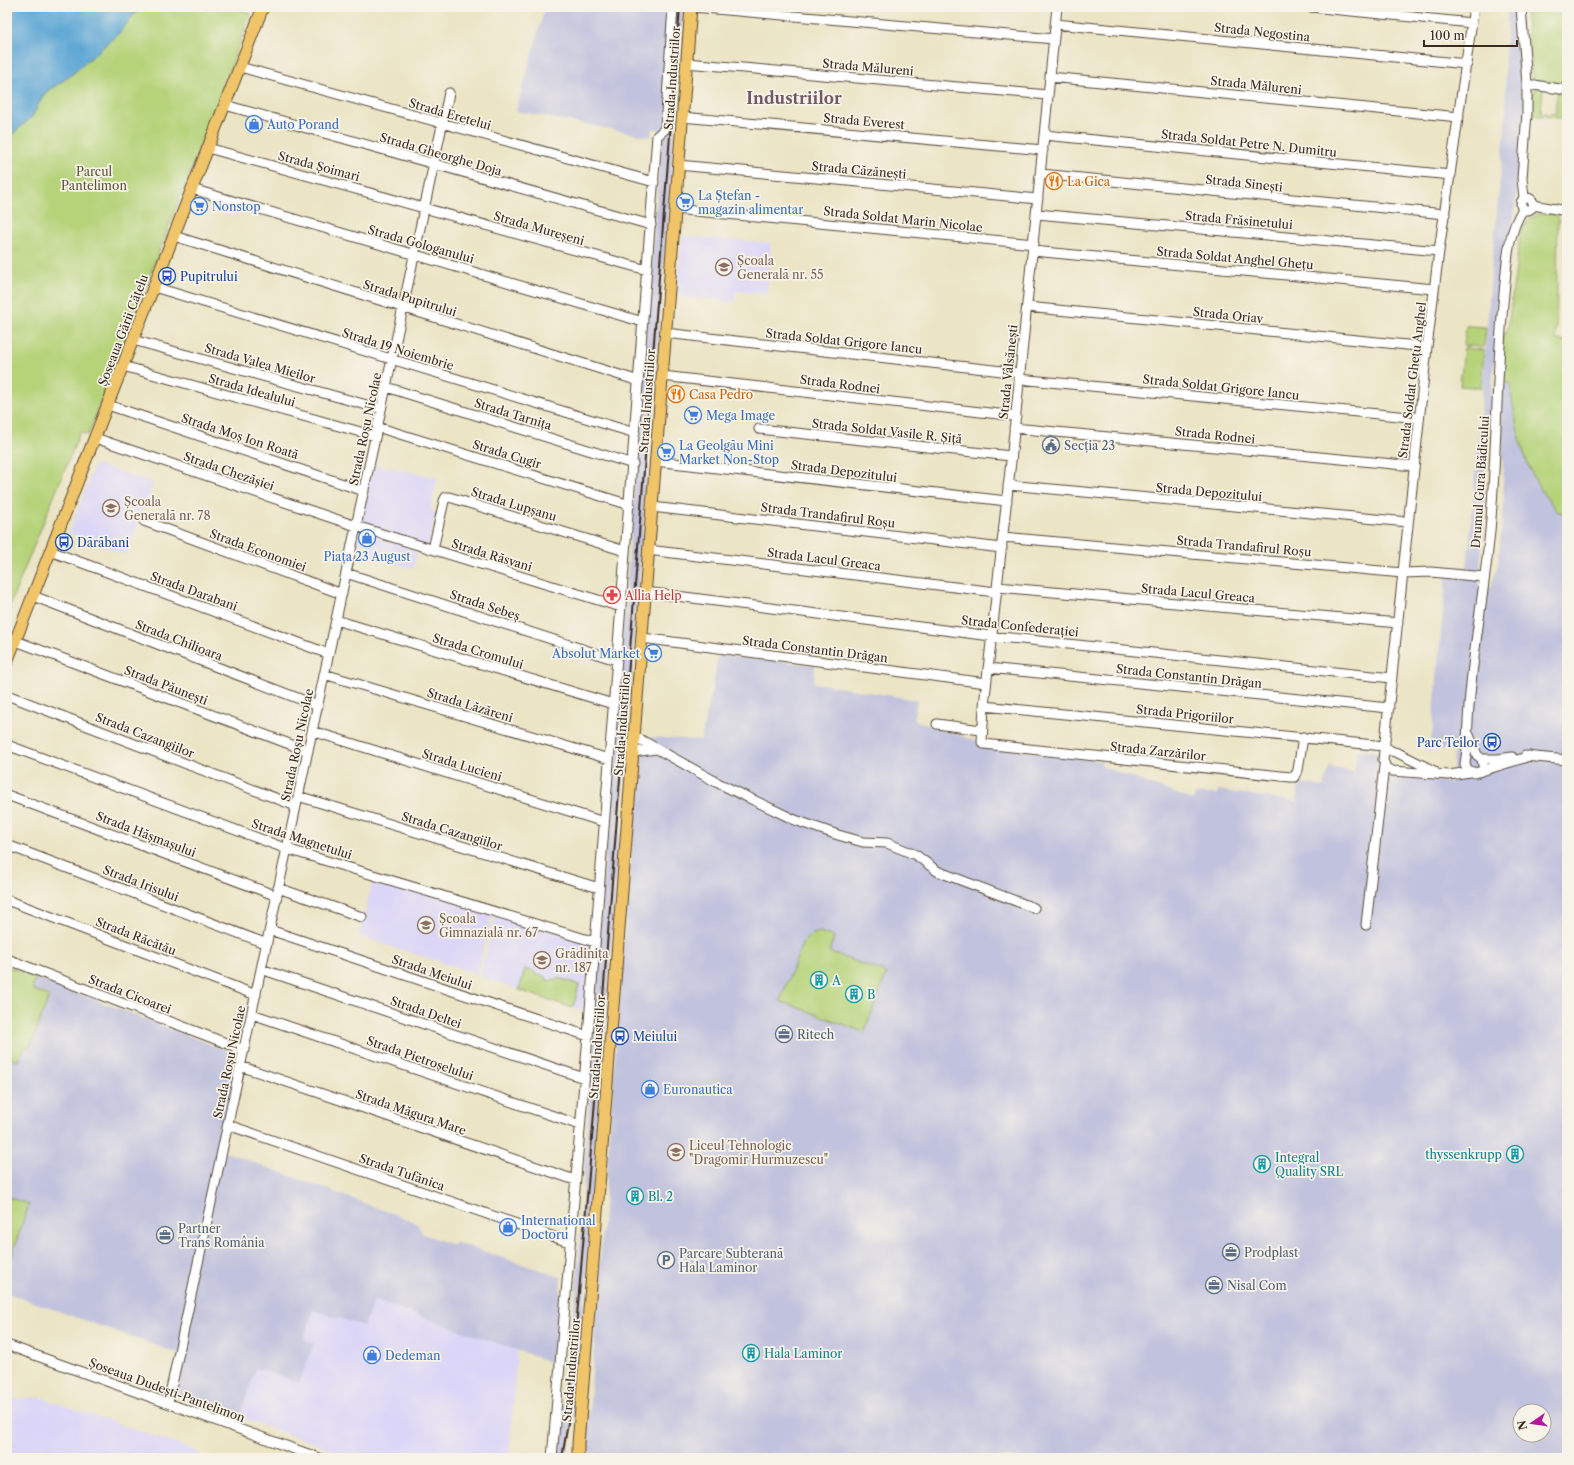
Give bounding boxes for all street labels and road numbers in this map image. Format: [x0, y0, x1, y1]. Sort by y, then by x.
street label: Strada Negostina [1213, 20, 1311, 45]
street label: Strada Industriilor [661, 26, 683, 130]
street label: Strada Mălureni [822, 56, 915, 78]
street label: Strada Mălureni [1210, 73, 1303, 97]
street label: Strada Eretelui [407, 95, 493, 133]
street label: Strada Everest [823, 110, 906, 132]
street label: Strada Soldat Petre N. Dumitru [1160, 126, 1338, 160]
street label: Strada Gheorghe Doja [378, 129, 504, 179]
street label: Strada Șoimari [276, 148, 362, 185]
street label: Strada Căzănești [811, 158, 907, 183]
street label: Strada Sinești [1205, 171, 1284, 196]
street label: Strada Soldat Marin Nicolae [823, 203, 984, 235]
street label: Strada Mureșeni [492, 208, 586, 249]
street label: Strada Frăsinetului [1185, 208, 1294, 232]
street label: Strada Gologanului [366, 222, 476, 266]
street label: Strada Soldat Anghel Ghețu [1156, 244, 1315, 273]
street label: Șoseaua Gării Cățelu [95, 271, 152, 388]
street label: Strada Pupitrului [361, 277, 459, 319]
street label: Strada Soldat Ghețu Anghel [1395, 301, 1430, 459]
street label: Strada Oriav [1192, 304, 1264, 326]
street label: Strada Vâlsănești [996, 323, 1021, 420]
street label: Strada 19 Noiembrie [340, 325, 456, 373]
street label: Strada Soldat Grigore Iancu [765, 325, 924, 357]
street label: Strada Valea Mieilor [203, 340, 317, 386]
street label: Strada Industriilor [636, 349, 658, 453]
street label: Strada Idealului [207, 370, 297, 410]
street label: Strada Roșu Nicolae [346, 371, 385, 487]
street label: Strada Soldat Grigore Iancu [1142, 371, 1301, 403]
street label: Strada Rodnei [799, 372, 881, 396]
street label: Strada Tarnița [472, 395, 554, 434]
street label: Strada Moș Ion Roată [179, 410, 301, 463]
street label: Drumul Gura Bădicului [1468, 415, 1492, 549]
street label: Strada Soldat Vasile R. Șiță [811, 416, 964, 447]
street label: Strada Rodnei [1174, 423, 1256, 447]
street label: Strada Cugir [471, 436, 543, 472]
street label: Strada Chezășiei [181, 448, 277, 495]
street label: Strada Depozitului [790, 457, 898, 485]
street label: Strada Depozitului [1155, 480, 1263, 504]
street label: Strada Lupșanu [469, 484, 559, 525]
street label: Strada Trandafirul Roșu [760, 499, 897, 532]
street label: Strada Economiei [208, 526, 309, 575]
street label: Strada Trandafirul Roșu [1176, 533, 1313, 560]
street label: Strada Răsvani [450, 536, 534, 574]
street label: Strada Lacul Greaca [766, 545, 882, 573]
street label: Strada Darabani [148, 568, 240, 614]
street label: Strada Lacul Greaca [1140, 581, 1256, 606]
street label: Strada Sebeș [448, 587, 522, 624]
street label: Strada Confederației [960, 612, 1080, 641]
street label: Strada Chilioara [133, 616, 225, 664]
street label: Strada Cromului [431, 630, 526, 672]
street label: Strada Constantin Drăgan [741, 633, 889, 665]
street label: Strada Constantin Drăgan [1115, 661, 1263, 691]
street label: Strada Păunești [122, 662, 210, 709]
street label: Strada Industriilor [611, 672, 633, 776]
street label: Strada Lăzăreni [425, 685, 515, 725]
street label: Strada Roșu Nicolae [278, 687, 317, 803]
street label: Strada Prigoriilor [1135, 701, 1235, 727]
street label: Strada Cazangiilor [93, 709, 197, 761]
street label: Strada Zarzărilor [1109, 739, 1207, 763]
street label: Strada Lucieni [420, 746, 504, 784]
street label: Strada Hășmașului [94, 808, 198, 861]
street label: Strada Cazangiilor [400, 809, 504, 853]
street label: Strada Magnetului [250, 816, 354, 862]
street label: Strada Irisului [101, 862, 181, 904]
street label: Strada Răcătău [94, 914, 179, 958]
street label: Strada Meiului [390, 951, 474, 993]
street label: Strada Cicoarei [86, 971, 174, 1017]
street label: Strada Deltei [389, 993, 464, 1031]
street label: Strada Industriilor [586, 995, 608, 1099]
street label: Strada Roșu Nicolae [210, 1004, 249, 1120]
street label: Strada Pietroșelului [364, 1033, 476, 1084]
street label: Strada Măgura Mare [354, 1086, 468, 1138]
street label: Strada Tufănica [357, 1150, 447, 1194]
street label: Strada Industriilor [559, 1318, 583, 1422]
street label: Șoseaua Dudești-Pantelimon [87, 1355, 248, 1426]

